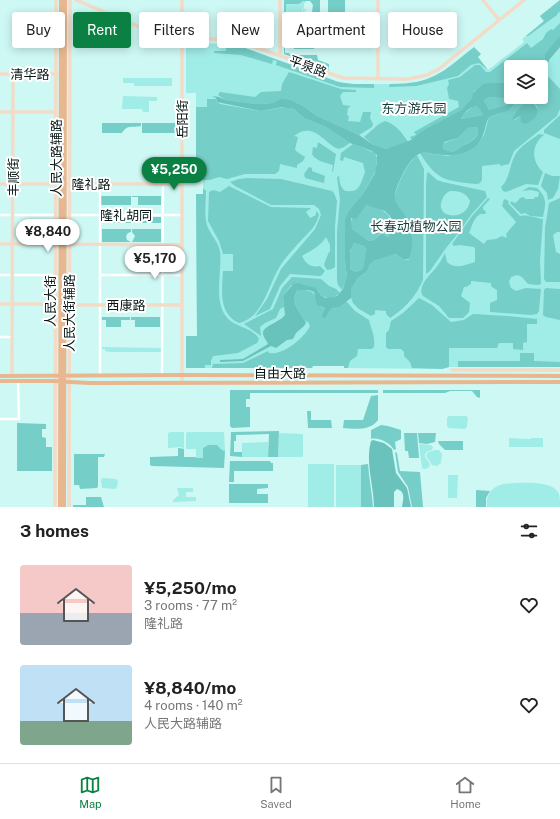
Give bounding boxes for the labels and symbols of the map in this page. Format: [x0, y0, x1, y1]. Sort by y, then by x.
street label: 平泉路 [287, 53, 329, 80]
street label: 清华路 [10, 67, 50, 82]
street label: 岳阳街 [175, 99, 190, 139]
park label: 东方游乐园 [381, 101, 447, 116]
street label: 人民大路辅路 [49, 119, 64, 197]
street label: 丰顺街 [6, 157, 21, 197]
pin: ¥5,250 [141, 157, 207, 191]
street label: 隆礼路 [71, 177, 111, 192]
street label: 隆礼胡同 [100, 208, 152, 223]
pin: ¥8,840 [15, 219, 81, 253]
park label: 长春动植物公园 [370, 219, 462, 234]
pin: ¥5,170 [122, 246, 188, 280]
street label: 人民大街辅路 [62, 274, 77, 352]
street label: 人民大街 [43, 275, 58, 327]
street label: 西康路 [106, 298, 146, 313]
street label: 自由大路 [254, 366, 306, 381]

